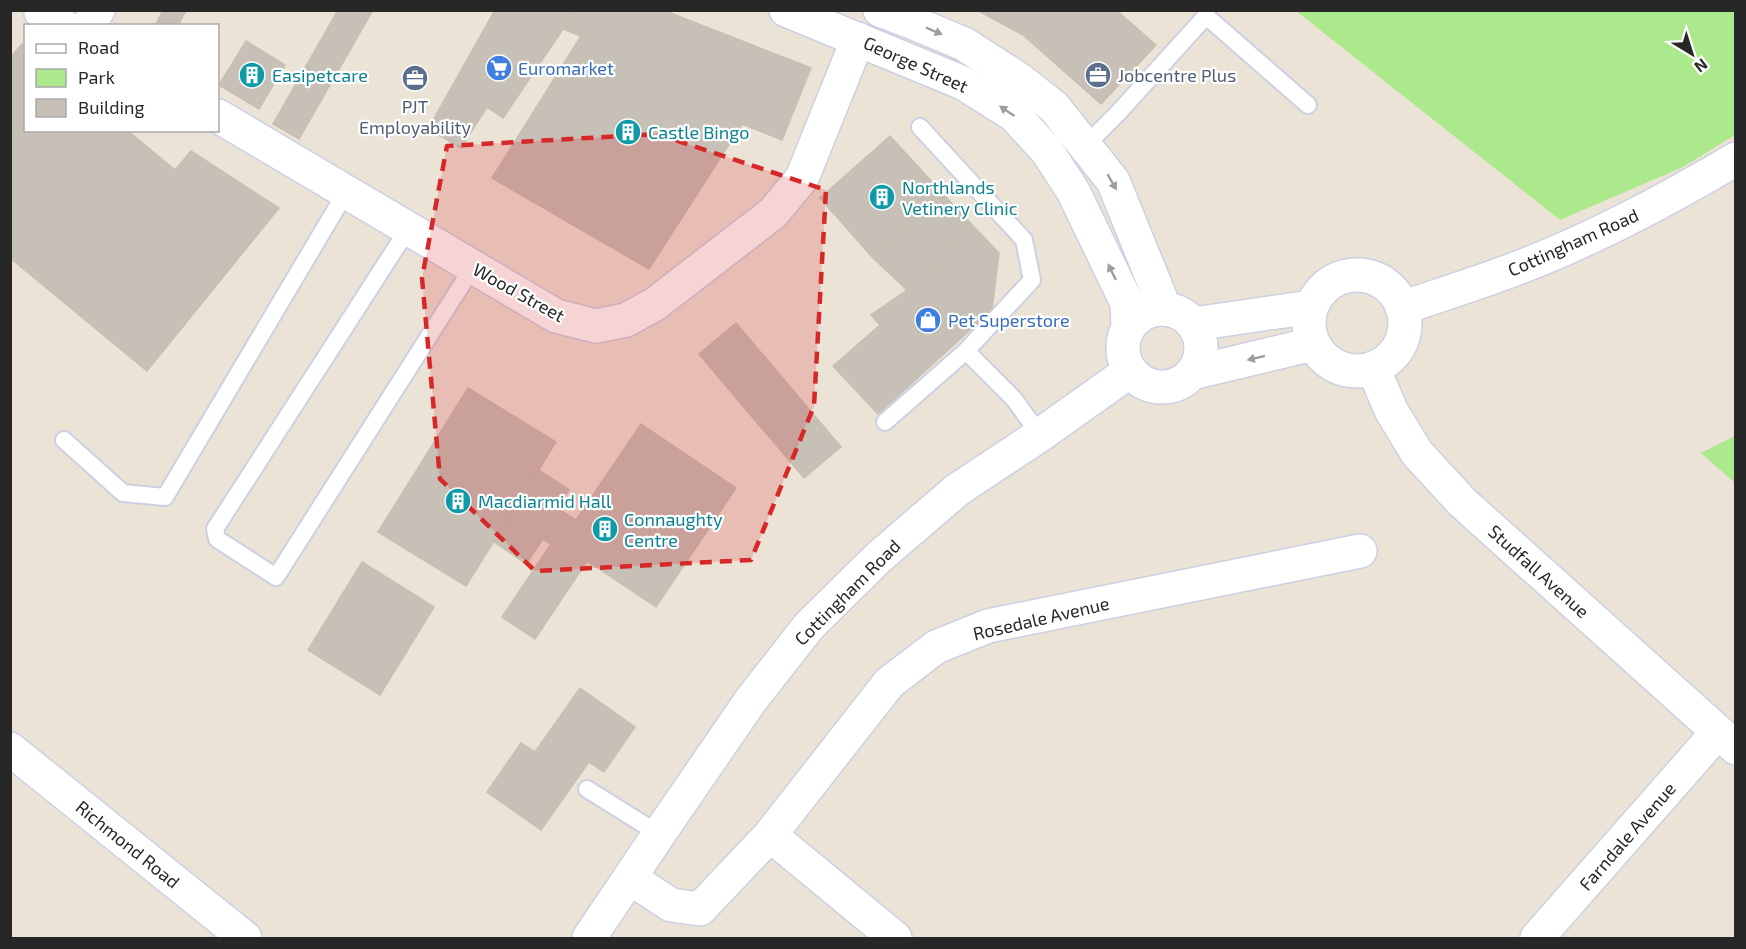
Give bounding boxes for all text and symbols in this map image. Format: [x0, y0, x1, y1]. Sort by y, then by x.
legend [24, 24, 219, 132]
north arrow [1662, 24, 1722, 84]
one-way arrow [926, 27, 943, 36]
street label: George Street [860, 31, 972, 97]
text: Road [78, 36, 119, 58]
supermarket icon: Euromarket [484, 53, 514, 83]
text: N [1691, 55, 1712, 77]
place label: Euromarket [518, 57, 614, 79]
building icon: Easipetcare [237, 60, 267, 90]
office icon: Jobcentre Plus [1083, 60, 1113, 90]
office icon: PJT Employability [400, 63, 430, 93]
place label: Easipetcare [272, 64, 368, 86]
place label: Jobcentre Plus [1118, 64, 1236, 86]
text: Park [78, 66, 115, 88]
place label: PJT Employability [359, 95, 471, 138]
text: Building [78, 96, 145, 118]
one-way arrow [999, 106, 1015, 117]
building icon: Castle Bingo [613, 117, 643, 147]
place label: Castle Bingo [648, 121, 749, 143]
one-way arrow [1107, 174, 1117, 191]
place label: Northlands Vetinery Clinic [902, 176, 1018, 219]
building icon: Northlands Vetinery Clinic [867, 182, 897, 212]
street label: Cottingham Road [1504, 203, 1642, 281]
street label: Wood Street [469, 258, 569, 326]
one-way arrow [1108, 264, 1117, 281]
shop icon: Pet Superstore [913, 305, 943, 335]
place label: Pet Superstore [948, 309, 1070, 331]
one-way arrow [1247, 353, 1266, 363]
building icon: Macdiarmid Hall [443, 486, 473, 516]
place label: Macdiarmid Hall [478, 490, 612, 512]
place label: Connaughty Centre [624, 508, 723, 551]
building icon: Connaughty Centre [590, 514, 620, 544]
street label: Studfall Avenue [1484, 520, 1594, 622]
street label: Cottingham Road [789, 534, 905, 650]
street label: Rosedale Avenue [971, 592, 1111, 644]
street label: Farndale Avenue [1574, 777, 1680, 895]
street label: Richmond Road [72, 795, 184, 893]

